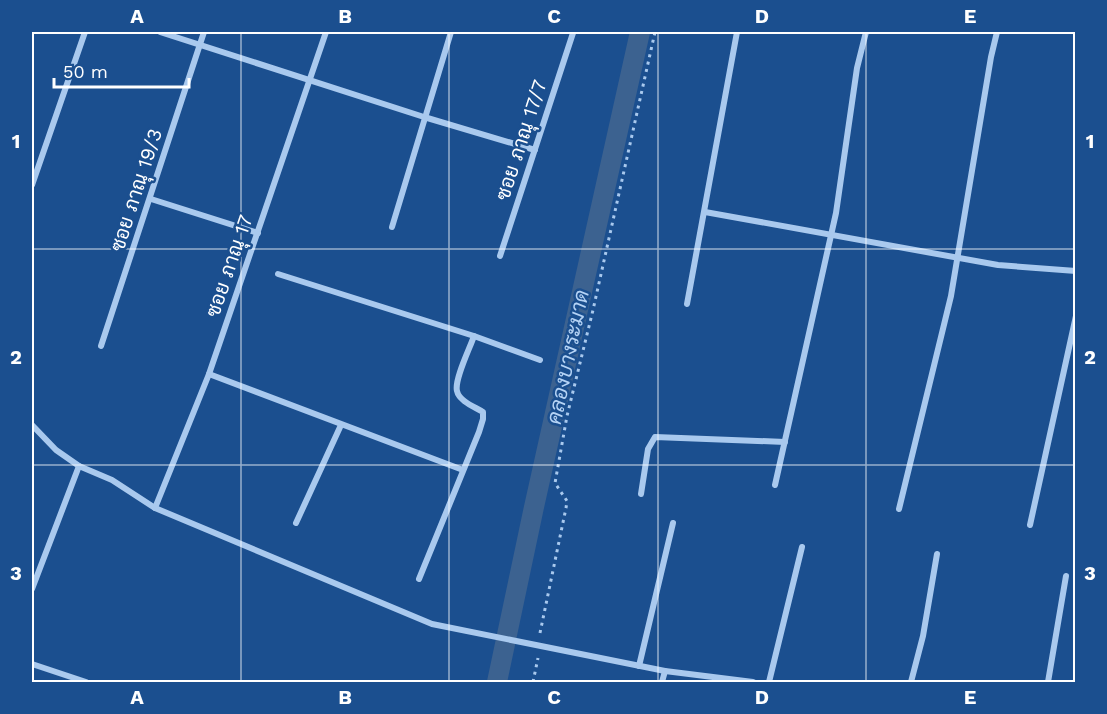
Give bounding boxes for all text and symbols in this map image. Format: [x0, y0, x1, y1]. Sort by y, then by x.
text: A [130, 4, 144, 28]
text: B [338, 4, 352, 28]
text: C [547, 4, 561, 28]
text: D [755, 4, 769, 28]
text: E [964, 4, 976, 28]
scale bar [54, 51, 189, 89]
text: 50 m [63, 61, 108, 82]
street label: ซอย ภาณุ 17/7 [490, 77, 554, 204]
street label: ซอย ภาณุ 19/3 [105, 126, 169, 255]
text: 1 [12, 129, 20, 153]
text: 1 [1086, 129, 1094, 153]
street label: ซอย ภาณุ 17 [200, 212, 260, 321]
water label: คลองบางระมาด [541, 287, 594, 426]
text: 2 [10, 345, 22, 369]
text: 2 [1084, 345, 1096, 369]
text: 3 [10, 561, 22, 585]
text: 3 [1084, 561, 1096, 585]
text: A [130, 685, 144, 709]
text: B [338, 685, 352, 709]
text: C [547, 685, 561, 709]
text: D [755, 685, 769, 709]
text: E [964, 685, 976, 709]

